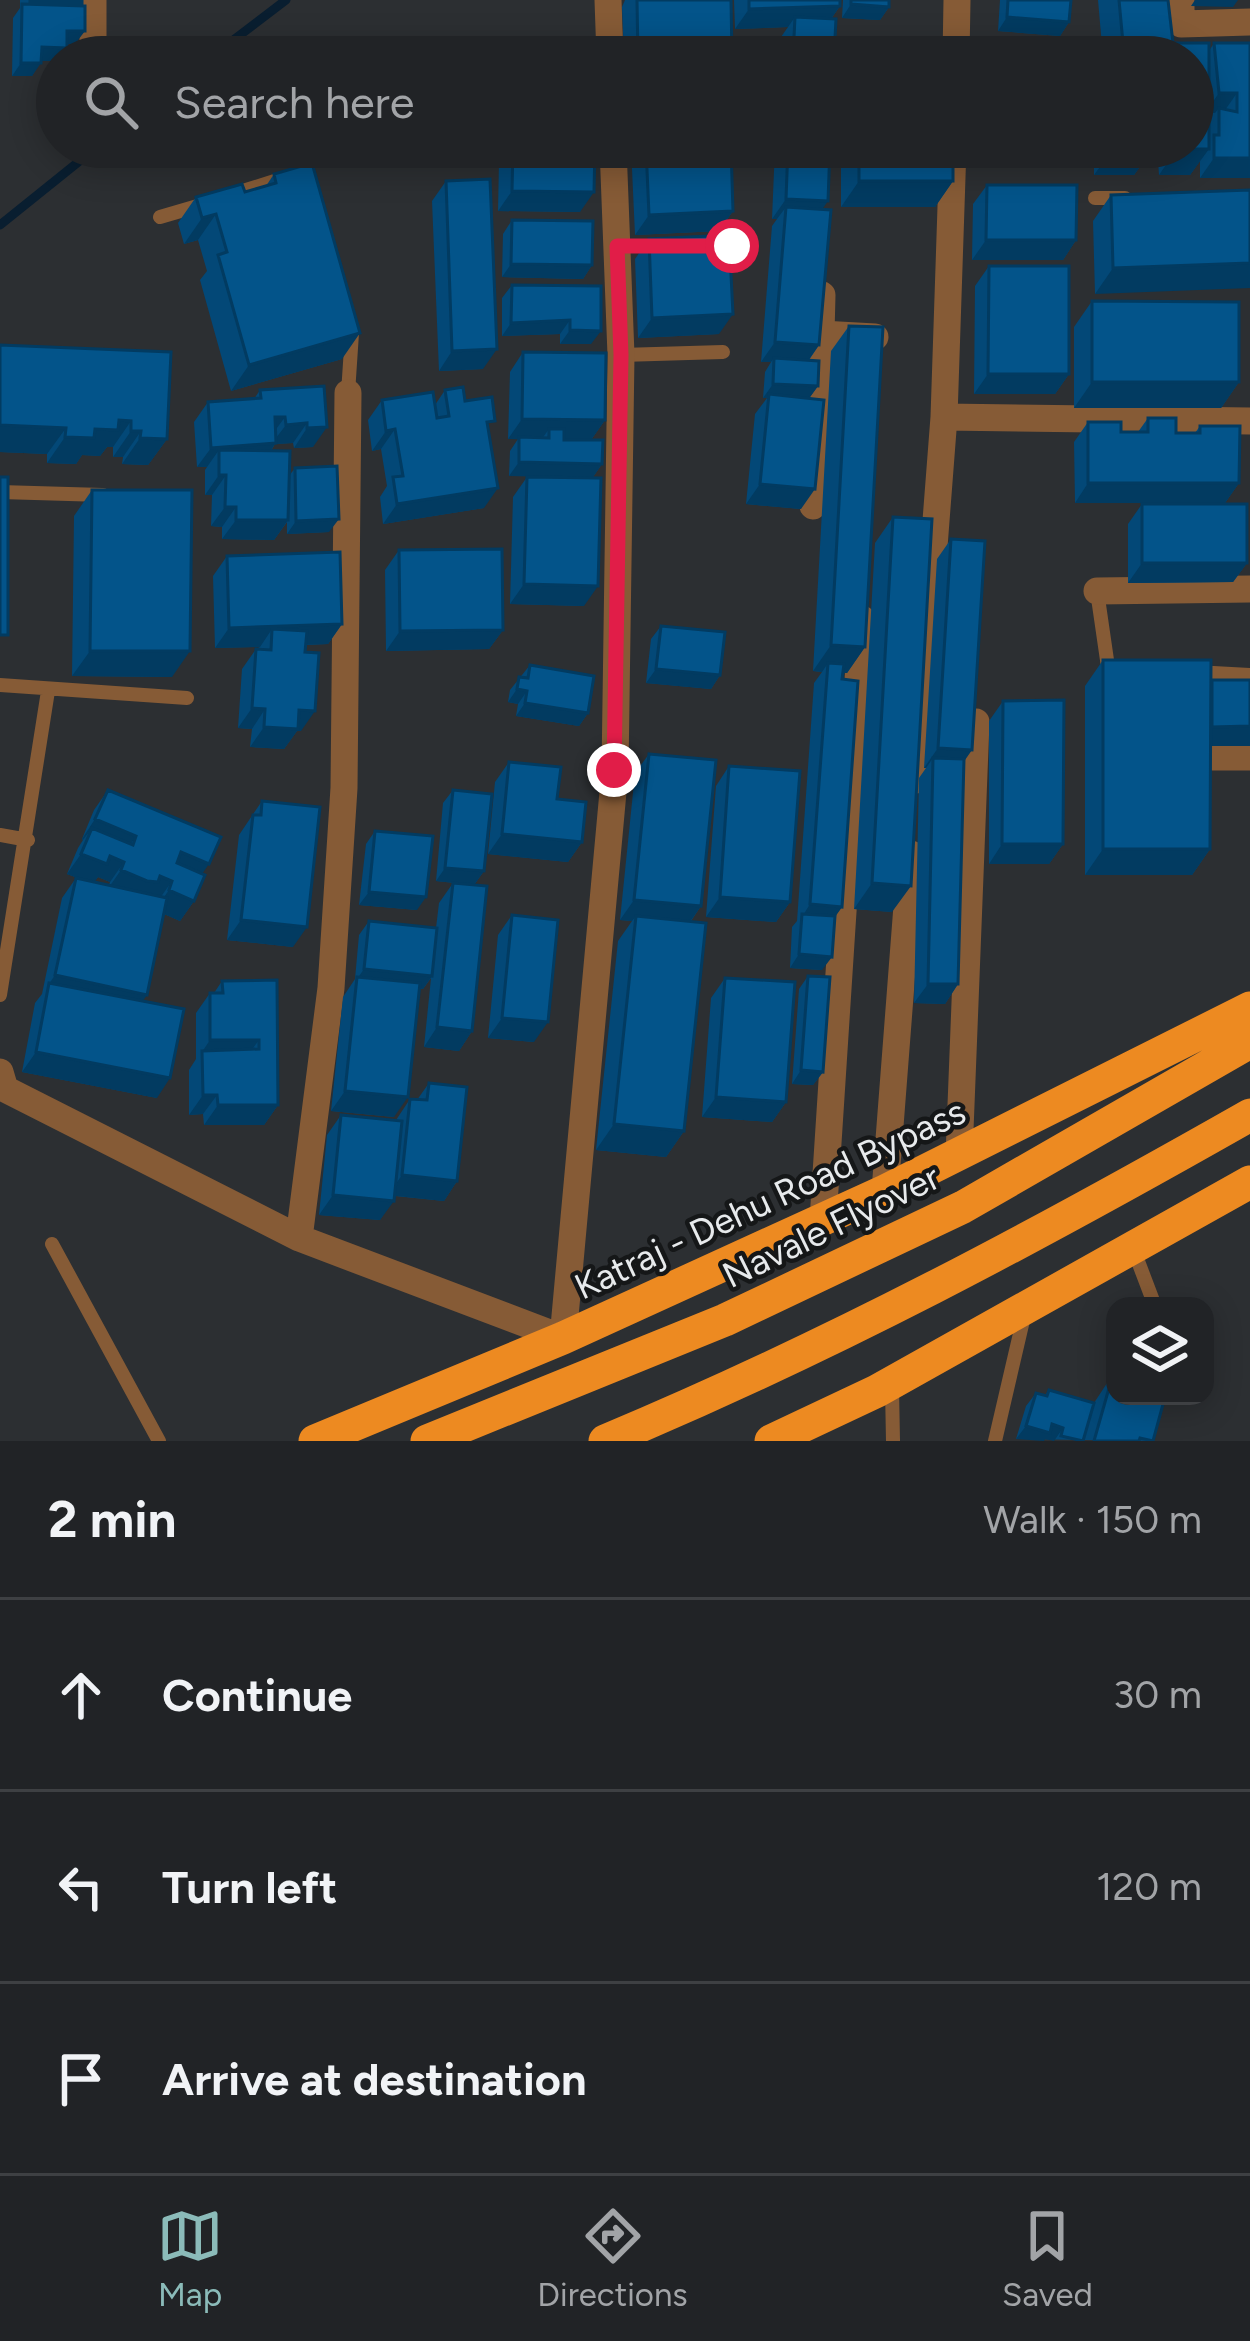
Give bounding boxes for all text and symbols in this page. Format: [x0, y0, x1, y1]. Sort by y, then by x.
search box [36, 36, 1214, 168]
icon: search [78, 69, 144, 135]
text: Search here [174, 75, 414, 129]
route start [705, 219, 759, 273]
route end [587, 743, 641, 797]
street label: Katraj - Dehu Road Bypass [568, 1089, 972, 1309]
street label: Navale Flyover [716, 1155, 946, 1297]
map controls [1106, 1297, 1214, 1405]
button: layers [1106, 1297, 1214, 1405]
text: 2 min [48, 1489, 176, 1550]
text: Walk · 150 m [983, 1496, 1202, 1543]
icon: ahead [48, 1662, 114, 1728]
text: Continue [162, 1668, 352, 1722]
text: 30 m [1113, 1671, 1202, 1718]
icon: left [48, 1854, 114, 1920]
text: Turn left [162, 1860, 337, 1914]
text: 120 m [1096, 1863, 1202, 1910]
icon: arrive [48, 2046, 114, 2112]
text: Arrive at destination [162, 2052, 586, 2106]
tab: Map [157, 2203, 223, 2314]
tab: Directions [537, 2203, 688, 2314]
tab: Saved [1002, 2203, 1093, 2314]

